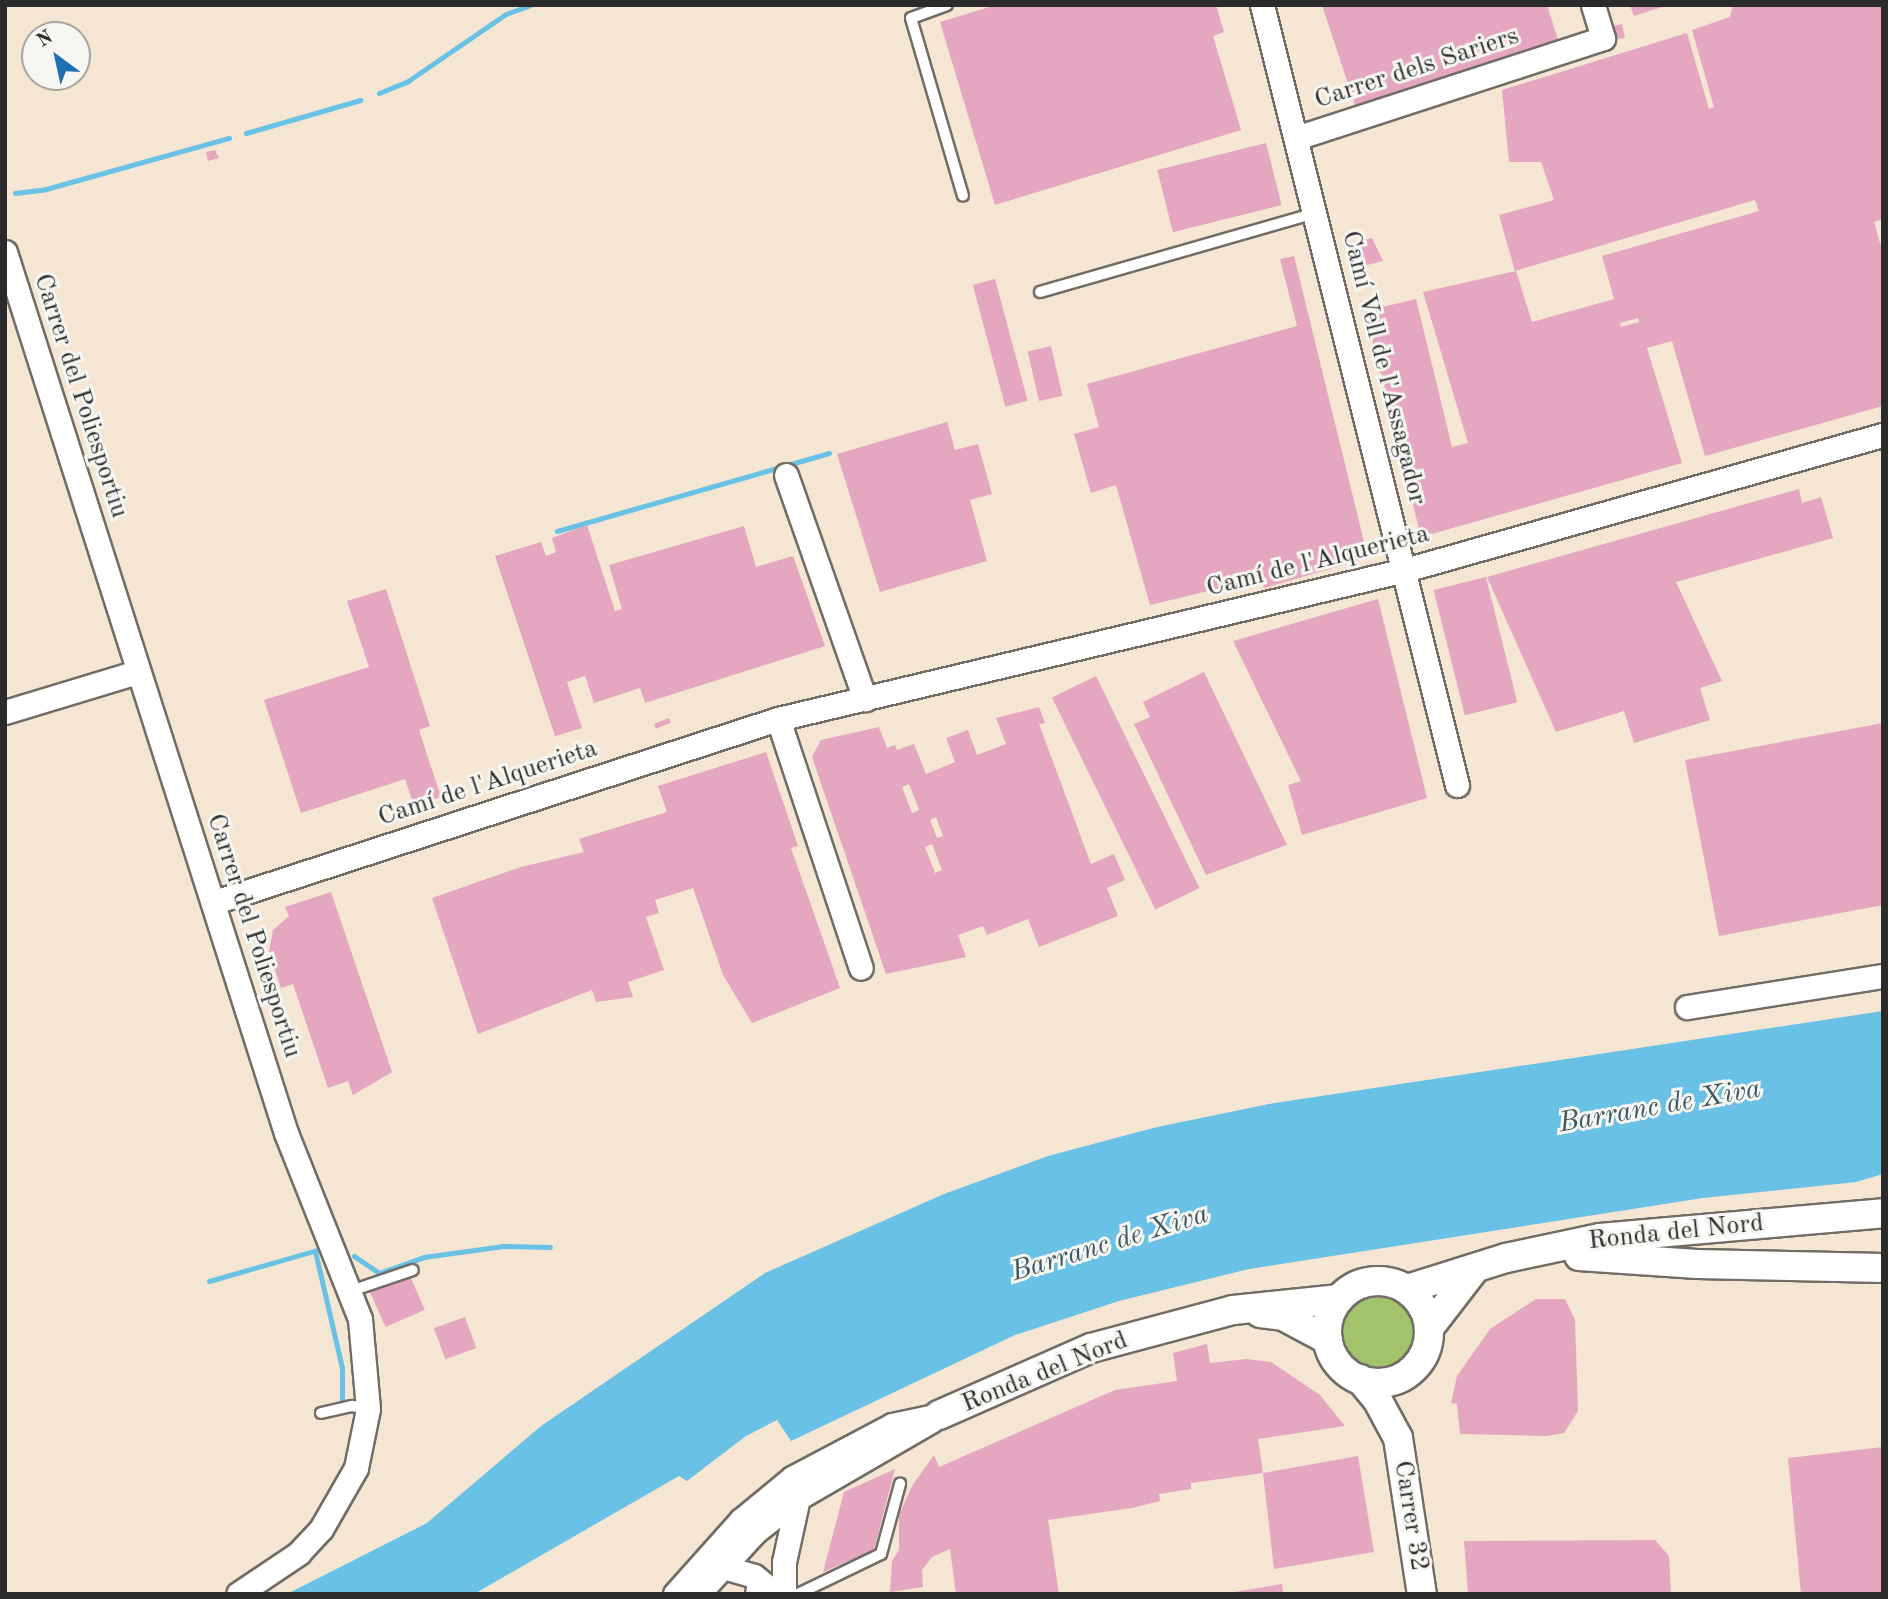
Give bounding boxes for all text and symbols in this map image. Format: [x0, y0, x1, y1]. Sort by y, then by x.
north arrow [21, 21, 91, 91]
street label: Carrer dels Sariers [1311, 21, 1523, 117]
text: N [34, 28, 57, 52]
street label: Camí Vell de l'Assagador [1334, 228, 1432, 508]
street label: Carrer del Poliesportiu [26, 270, 134, 522]
street label: Camí de l'Alquerieta [1203, 519, 1433, 605]
street label: Camí de l'Alquerieta [374, 734, 602, 834]
street label: Carrer del Poliesportiu [199, 810, 307, 1062]
water label: Barranc de Xiva [1556, 1073, 1764, 1141]
water label: Barranc de Xiva [1007, 1198, 1213, 1290]
street label: Ronda del Nord [1587, 1208, 1765, 1258]
street label: Ronda del Nord [957, 1326, 1133, 1420]
street label: Carrer 32 [1386, 1458, 1434, 1574]

